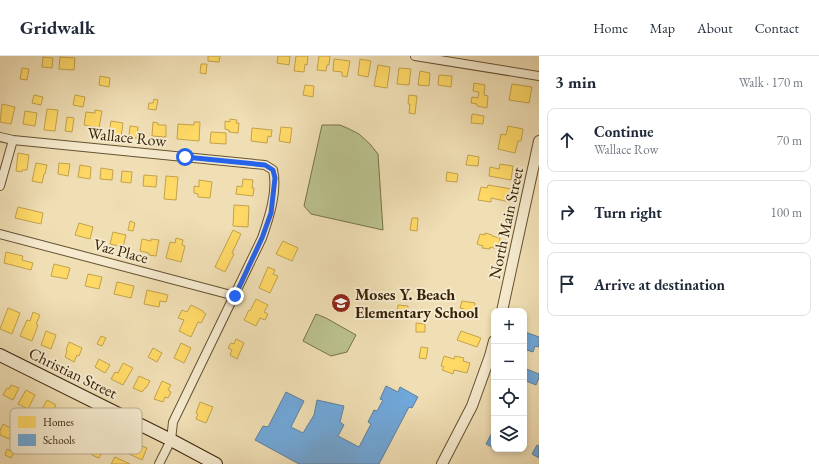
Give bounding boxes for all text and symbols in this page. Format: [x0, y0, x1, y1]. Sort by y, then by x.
text: Gridwalk [20, 15, 95, 40]
text: Home [593, 19, 628, 37]
text: Map [650, 19, 675, 37]
text: About [697, 19, 733, 37]
text: Contact [755, 19, 799, 37]
text: 3 min [555, 71, 596, 93]
text: Walk · 170 m [739, 74, 803, 91]
street label: Wallace Row [87, 122, 169, 152]
text: Continue [594, 122, 654, 141]
icon: ahead [556, 129, 578, 151]
text: 70 m [777, 132, 802, 149]
text: Wallace Row [594, 141, 658, 158]
route start [176, 148, 194, 166]
street label: North Main Street [484, 165, 528, 281]
icon: right [556, 201, 578, 223]
text: Turn right [594, 203, 662, 222]
text: 100 m [771, 204, 802, 221]
street label: Vaz Place [91, 234, 151, 268]
icon: arrive [556, 273, 578, 295]
text: Arrive at destination [594, 275, 725, 294]
place label: Moses Y. Beach Elementary School [355, 284, 479, 323]
route end [226, 287, 244, 305]
school or university icon: Moses Y. Beach Elementary School [330, 292, 352, 314]
map controls [491, 308, 527, 452]
button: + [491, 308, 527, 344]
street label: Christian Street [25, 342, 121, 404]
button: − [491, 344, 527, 380]
button: locate [491, 380, 527, 416]
legend [10, 408, 142, 454]
text: Homes [43, 415, 74, 429]
button: layers [491, 416, 527, 452]
text: Schools [43, 433, 76, 447]

